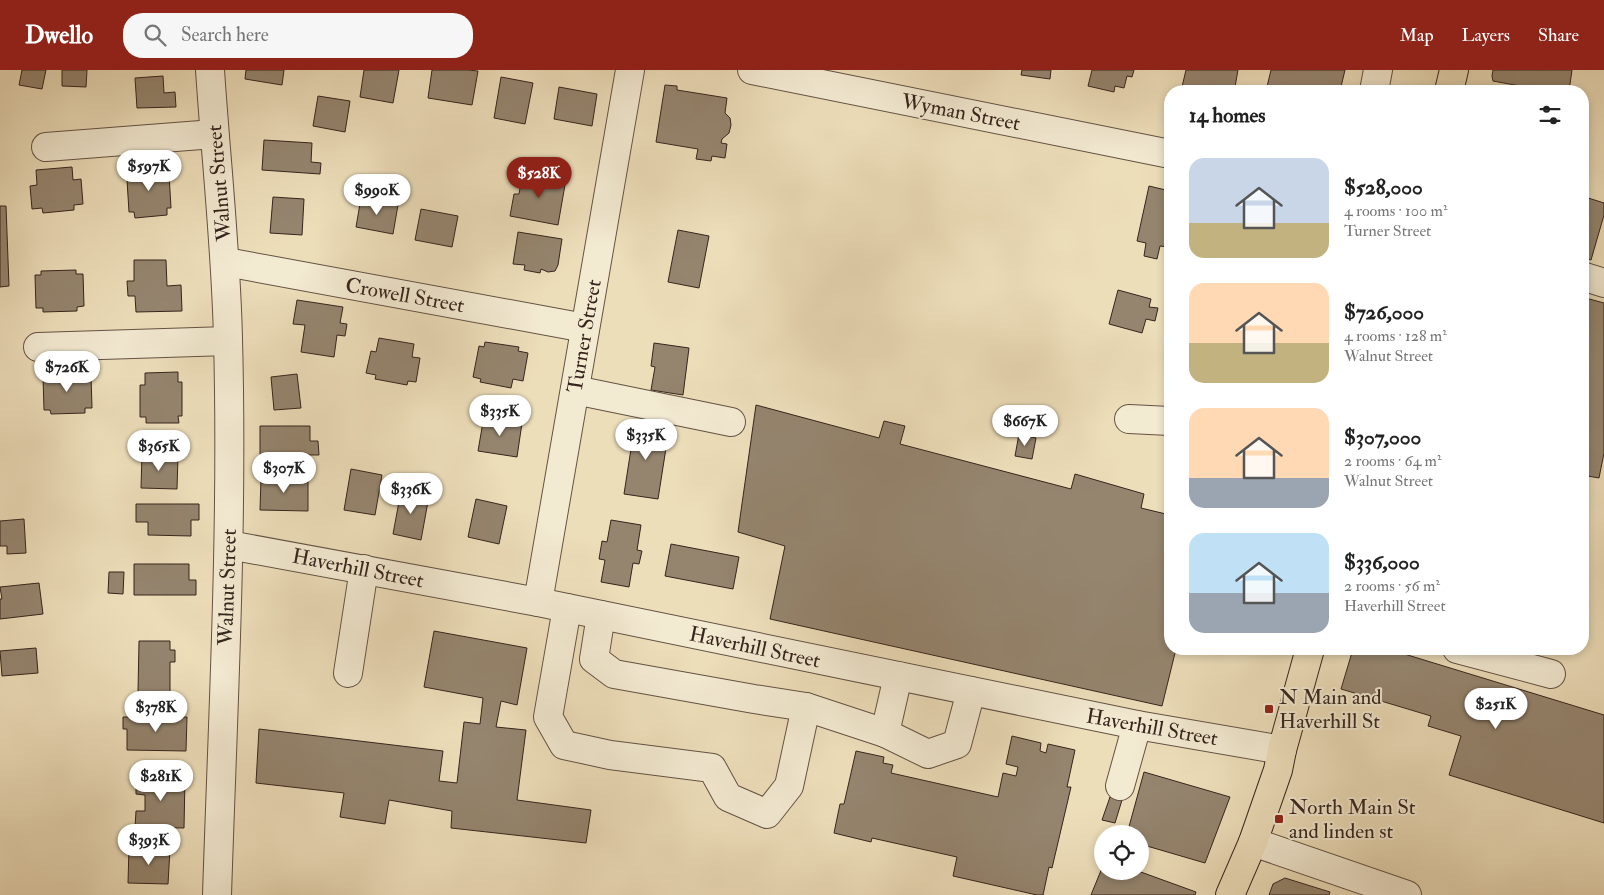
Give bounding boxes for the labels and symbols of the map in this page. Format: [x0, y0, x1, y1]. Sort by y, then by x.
street label: Wyman Street [898, 88, 1023, 137]
street label: Walnut Street [201, 123, 238, 243]
pin: $597K [114, 150, 184, 192]
pin: $528K [504, 156, 574, 199]
pin: $990K [342, 174, 412, 216]
street label: Crowell Street [343, 272, 467, 319]
street label: Turner Street [561, 277, 608, 395]
pin: $726K [32, 350, 102, 393]
pin: $335K [465, 394, 535, 437]
pin: $667K [990, 404, 1060, 447]
pin: $335K [611, 418, 681, 461]
pin: $365K [124, 430, 194, 472]
pin: $307K [249, 452, 319, 494]
pin: $336K [376, 472, 446, 515]
street label: Walnut Street [212, 528, 243, 647]
street label: Haverhill Street [290, 543, 426, 594]
street label: Haverhill Street [687, 620, 823, 675]
place label: N Main and Haverhill St [1279, 684, 1382, 735]
pin: $251K [1461, 688, 1531, 730]
pin: $378K [121, 690, 191, 733]
street label: Haverhill Street [1084, 703, 1220, 752]
marker: N Main and Haverhill St [1263, 703, 1275, 715]
pin: $281K [126, 760, 196, 802]
place label: North Main St and linden st [1289, 794, 1416, 845]
marker: North Main St and linden st [1273, 813, 1285, 825]
pin: $393K [114, 824, 184, 866]

